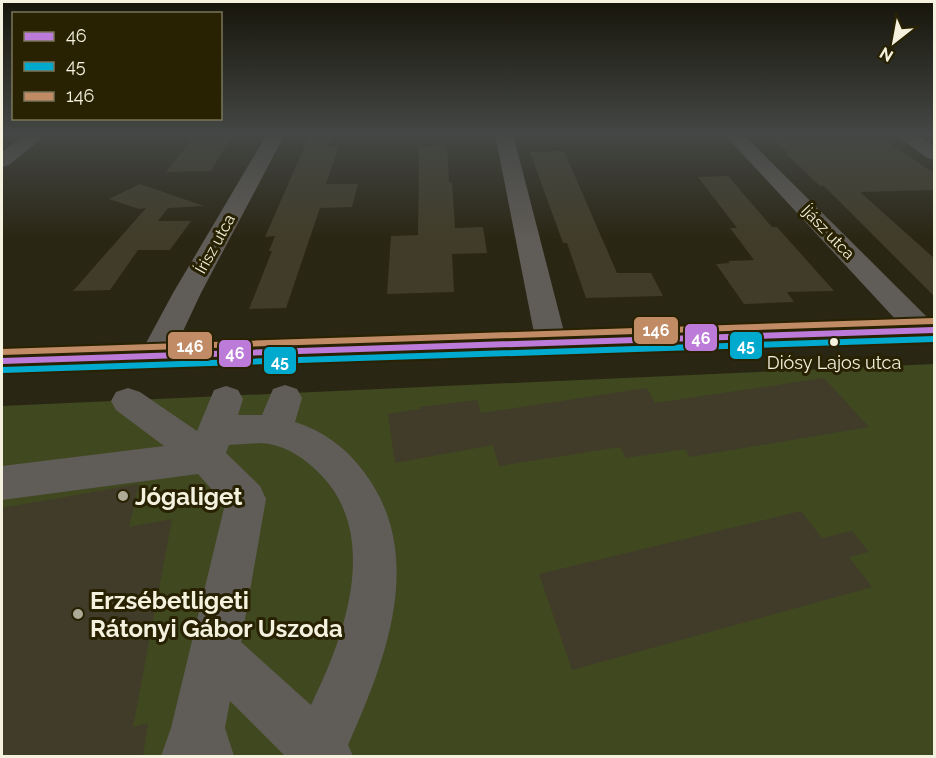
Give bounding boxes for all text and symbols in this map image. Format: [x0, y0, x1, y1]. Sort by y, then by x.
legend [12, 12, 222, 120]
north arrow [864, 12, 924, 72]
text: 46 [66, 25, 87, 46]
text: N [876, 43, 897, 66]
text: 45 [66, 55, 86, 76]
text: 146 [66, 85, 95, 106]
street label: Íjász utca [797, 200, 859, 263]
street label: Írisz utca [190, 210, 239, 277]
line badge: 146 [633, 316, 679, 345]
text: 146 [643, 321, 670, 340]
line badge: 46 [684, 323, 718, 352]
text: 46 [692, 329, 711, 348]
line badge: 146 [167, 331, 213, 360]
line badge: 45 [729, 331, 763, 360]
text: 45 [737, 336, 755, 355]
marker: Diósy Lajos utca [828, 336, 840, 348]
text: 146 [177, 337, 204, 356]
line badge: 46 [218, 339, 252, 368]
text: 46 [226, 344, 245, 363]
line badge: 45 [263, 346, 297, 375]
text: 45 [271, 352, 289, 371]
place label: Diósy Lajos utca [767, 352, 901, 373]
place label: Jógaliget [135, 482, 243, 511]
marker: Jógaliget [116, 489, 130, 503]
place label: Erzsébetligeti Rátonyi Gábor Uszoda [90, 586, 343, 643]
marker: Erzsébetligeti Rátonyi Gábor Uszoda [71, 607, 85, 621]

